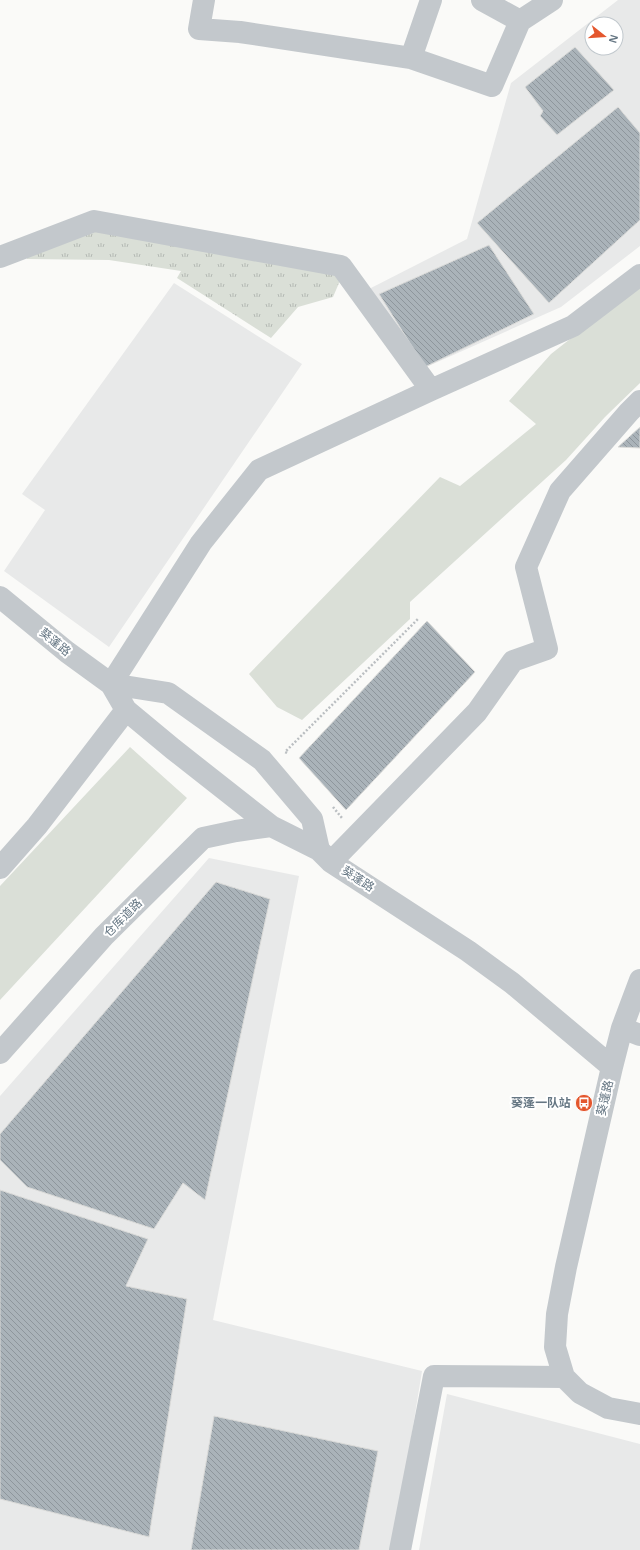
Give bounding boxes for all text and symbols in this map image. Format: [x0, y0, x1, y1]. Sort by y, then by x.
north arrow [584, 16, 624, 56]
text: N [607, 33, 620, 45]
street label: 葵蓬路 [37, 625, 73, 659]
street label: 葵蓬路 [339, 863, 377, 895]
street label: 仓库道路 [101, 896, 145, 940]
street label: 葵蓬路 [594, 1079, 616, 1117]
bus stop icon: 葵蓬一队站 [574, 1093, 594, 1113]
place label: 葵蓬一队站 [511, 1096, 571, 1110]

